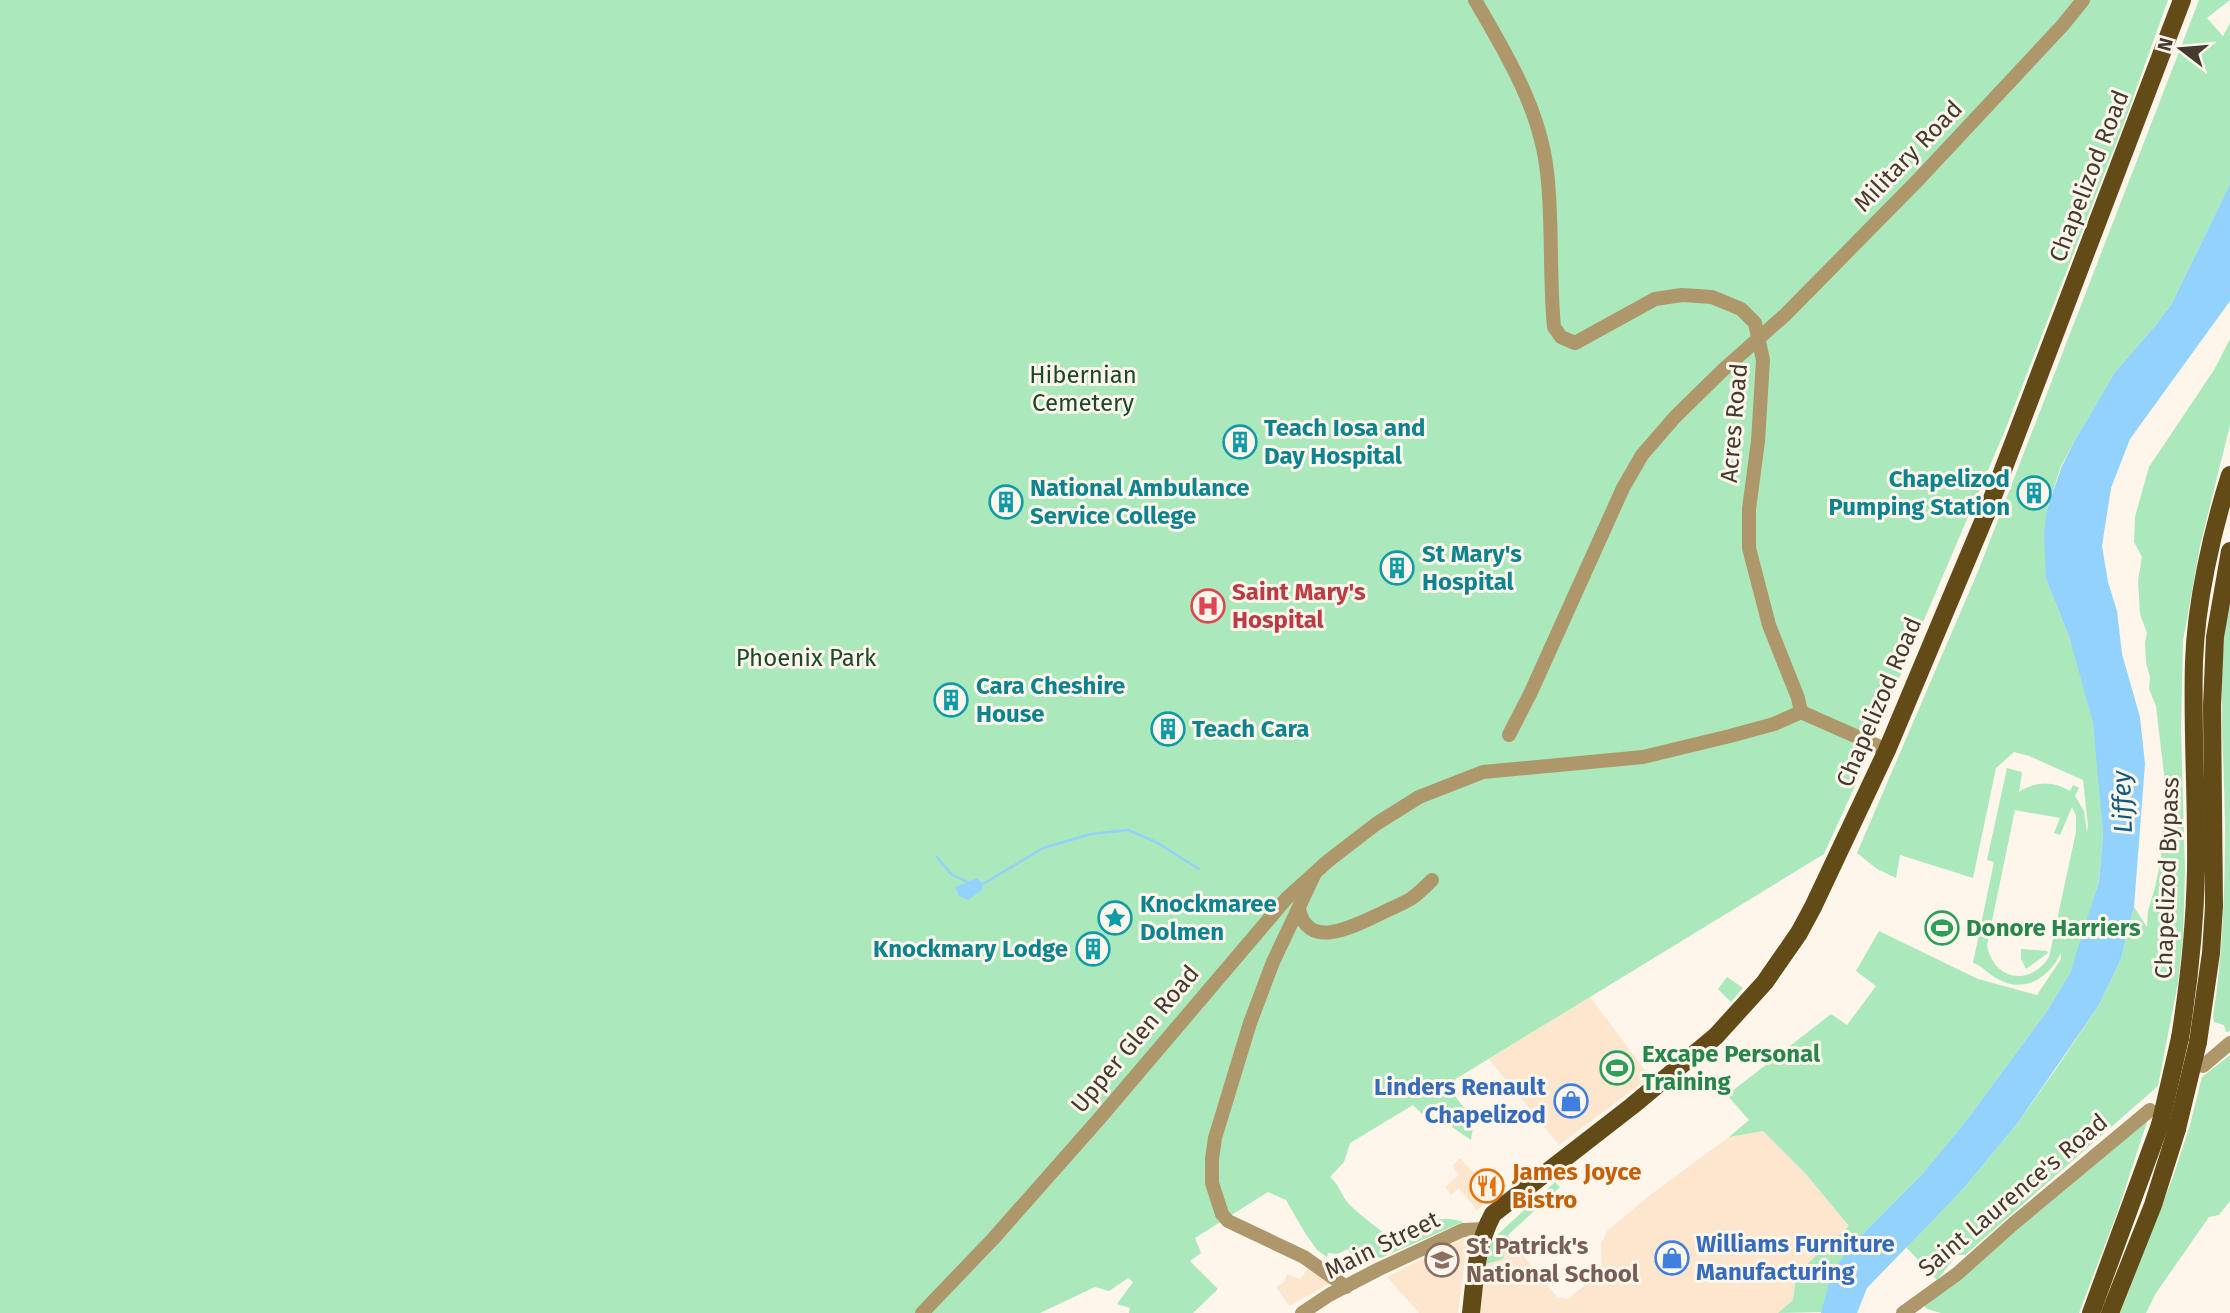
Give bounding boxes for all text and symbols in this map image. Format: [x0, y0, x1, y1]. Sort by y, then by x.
north arrow [2146, 14, 2216, 84]
text: N [2152, 35, 2178, 54]
street label: Chapelizod Road [2043, 86, 2135, 266]
street label: Military Road [1848, 95, 1968, 217]
park label: Hibernian Cemetery [1029, 361, 1137, 417]
street label: Acres Road [1715, 362, 1753, 484]
place label: Teach Iosa and Day Hospital [1264, 414, 1425, 470]
building icon: Teach Iosa and Day Hospital [1221, 423, 1259, 461]
place label: Chapelizod Pumping Station [1829, 465, 2010, 521]
place label: National Ambulance Service College [1030, 474, 1249, 530]
building icon: Chapelizod Pumping Station [2015, 474, 2053, 512]
building icon: National Ambulance Service College [987, 483, 1025, 521]
place label: St Mary's Hospital [1422, 540, 1522, 596]
building icon: St Mary's Hospital [1378, 549, 1416, 587]
place label: Saint Mary's Hospital [1232, 578, 1366, 634]
hospital icon: Saint Mary's Hospital [1189, 587, 1227, 625]
street label: Chapelizod Road [1831, 613, 1927, 791]
park label: Phoenix Park [736, 644, 877, 672]
place label: Cara Cheshire House [976, 672, 1125, 728]
building icon: Cara Cheshire House [932, 681, 970, 719]
building icon: Teach Cara [1149, 710, 1187, 748]
place label: Teach Cara [1192, 715, 1309, 743]
water label: Liffey [2106, 769, 2139, 834]
street label: Chapelizod Bypass [2149, 777, 2185, 979]
place label: Knockmaree Dolmen [1140, 890, 1277, 946]
place icon: Knockmaree Dolmen [1096, 899, 1134, 937]
sports icon: Donore Harriers [1923, 909, 1961, 947]
place label: Donore Harriers [1966, 914, 2141, 942]
building icon: Knockmary Lodge [1074, 930, 1112, 968]
place label: Knockmary Lodge [873, 935, 1068, 963]
street label: Upper Glen Road [1065, 960, 1205, 1118]
place label: Excape Personal Training [1642, 1040, 1821, 1096]
sports icon: Excape Personal Training [1598, 1049, 1636, 1087]
place label: Linders Renault Chapelizod [1374, 1073, 1547, 1129]
shop icon: Linders Renault Chapelizod [1552, 1082, 1590, 1120]
street label: Saint Laurence's Road [1913, 1108, 2113, 1282]
place label: James Joyce Bistro [1511, 1158, 1642, 1214]
restaurant icon: James Joyce Bistro [1468, 1167, 1506, 1205]
street label: Main Street [1320, 1205, 1444, 1285]
place label: Williams Furniture Manufacturing [1696, 1230, 1895, 1286]
place label: St Patrick's National School [1466, 1232, 1640, 1288]
shop icon: Williams Furniture Manufacturing [1653, 1239, 1691, 1277]
school or university icon: St Patrick's National School [1423, 1241, 1461, 1279]

